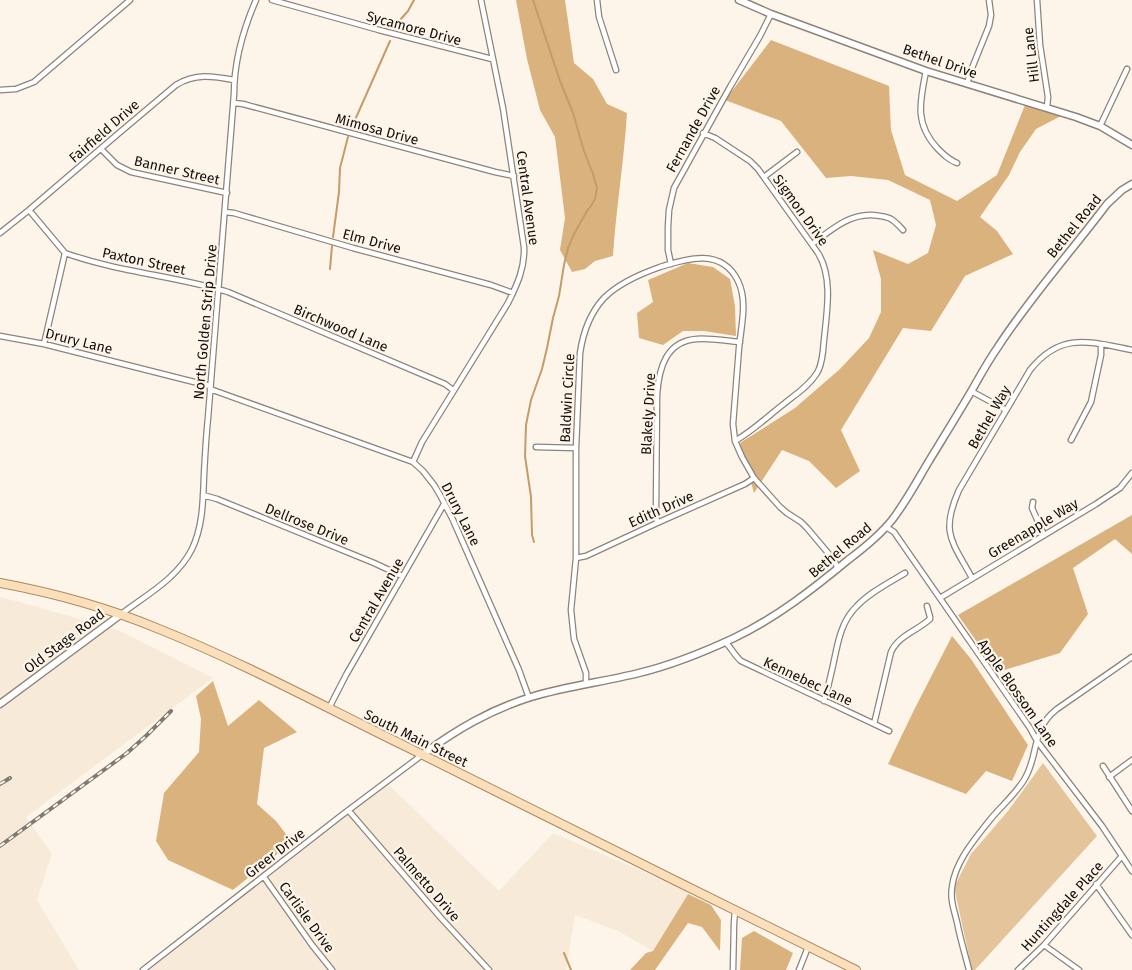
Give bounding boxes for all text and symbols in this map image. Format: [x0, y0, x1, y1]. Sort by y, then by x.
street label: Sycamore Drive [364, 8, 463, 49]
street label: Hill Lane [1020, 26, 1043, 84]
street label: Bethel Drive [900, 41, 979, 82]
street label: Fernande Drive [663, 83, 724, 175]
street label: Fairfield Drive [66, 96, 143, 167]
street label: Mimosa Drive [333, 110, 420, 149]
street label: Central Avenue [512, 150, 543, 246]
street label: Banner Street [132, 152, 222, 189]
street label: Sigmon Drive [769, 171, 832, 249]
street label: Bethel Road [1044, 191, 1105, 262]
street label: Elm Drive [341, 226, 403, 257]
street label: Paxton Street [101, 244, 188, 279]
street label: North Golden Strip Drive [190, 244, 221, 400]
street label: Birchwood Lane [291, 301, 391, 356]
street label: Drury Lane [43, 325, 114, 358]
street label: Baldwin Circle [557, 353, 578, 443]
street label: Blakely Drive [638, 373, 659, 456]
street label: Bethel Way [965, 382, 1014, 452]
street label: Drury Lane [437, 480, 484, 549]
street label: Edith Drive [626, 488, 696, 531]
street label: Greenapple Way [985, 495, 1082, 562]
street label: Dellrose Drive [262, 500, 351, 549]
street label: Bethel Road [805, 519, 875, 582]
street label: Central Avenue [345, 555, 408, 646]
street label: Old Stage Road [21, 606, 108, 677]
street label: Apple Blossom Lane [974, 636, 1061, 751]
street label: Kennebec Lane [761, 653, 855, 710]
street label: South Main Street [361, 706, 471, 771]
street label: Greer Drive [242, 825, 309, 882]
street label: Palmetto Drive [390, 844, 464, 925]
street label: Huntingdale Place [1018, 858, 1107, 955]
street label: Carlisle Drive [275, 879, 338, 956]

